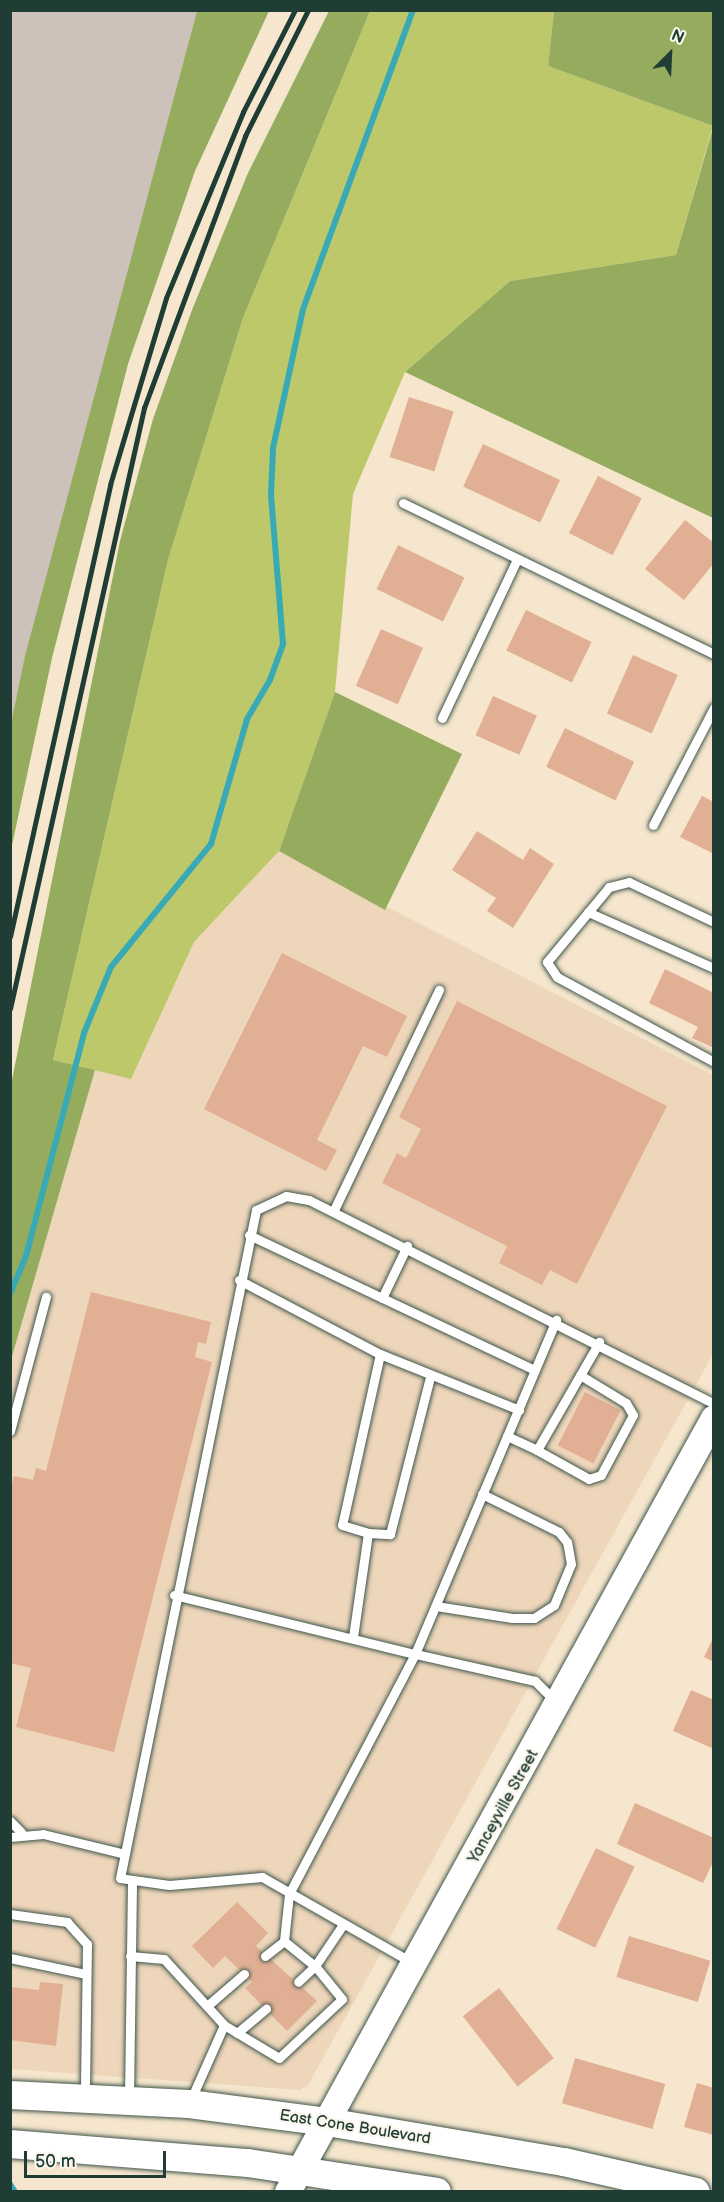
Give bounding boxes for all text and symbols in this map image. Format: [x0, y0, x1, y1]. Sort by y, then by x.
north arrow [640, 24, 700, 84]
text: N [668, 26, 687, 48]
street label: Yanceyville Street [465, 1747, 543, 1867]
street label: East Cone Boulevard [278, 2107, 432, 2149]
scale bar [27, 2139, 170, 2177]
text: 50 m [35, 2151, 76, 2172]

